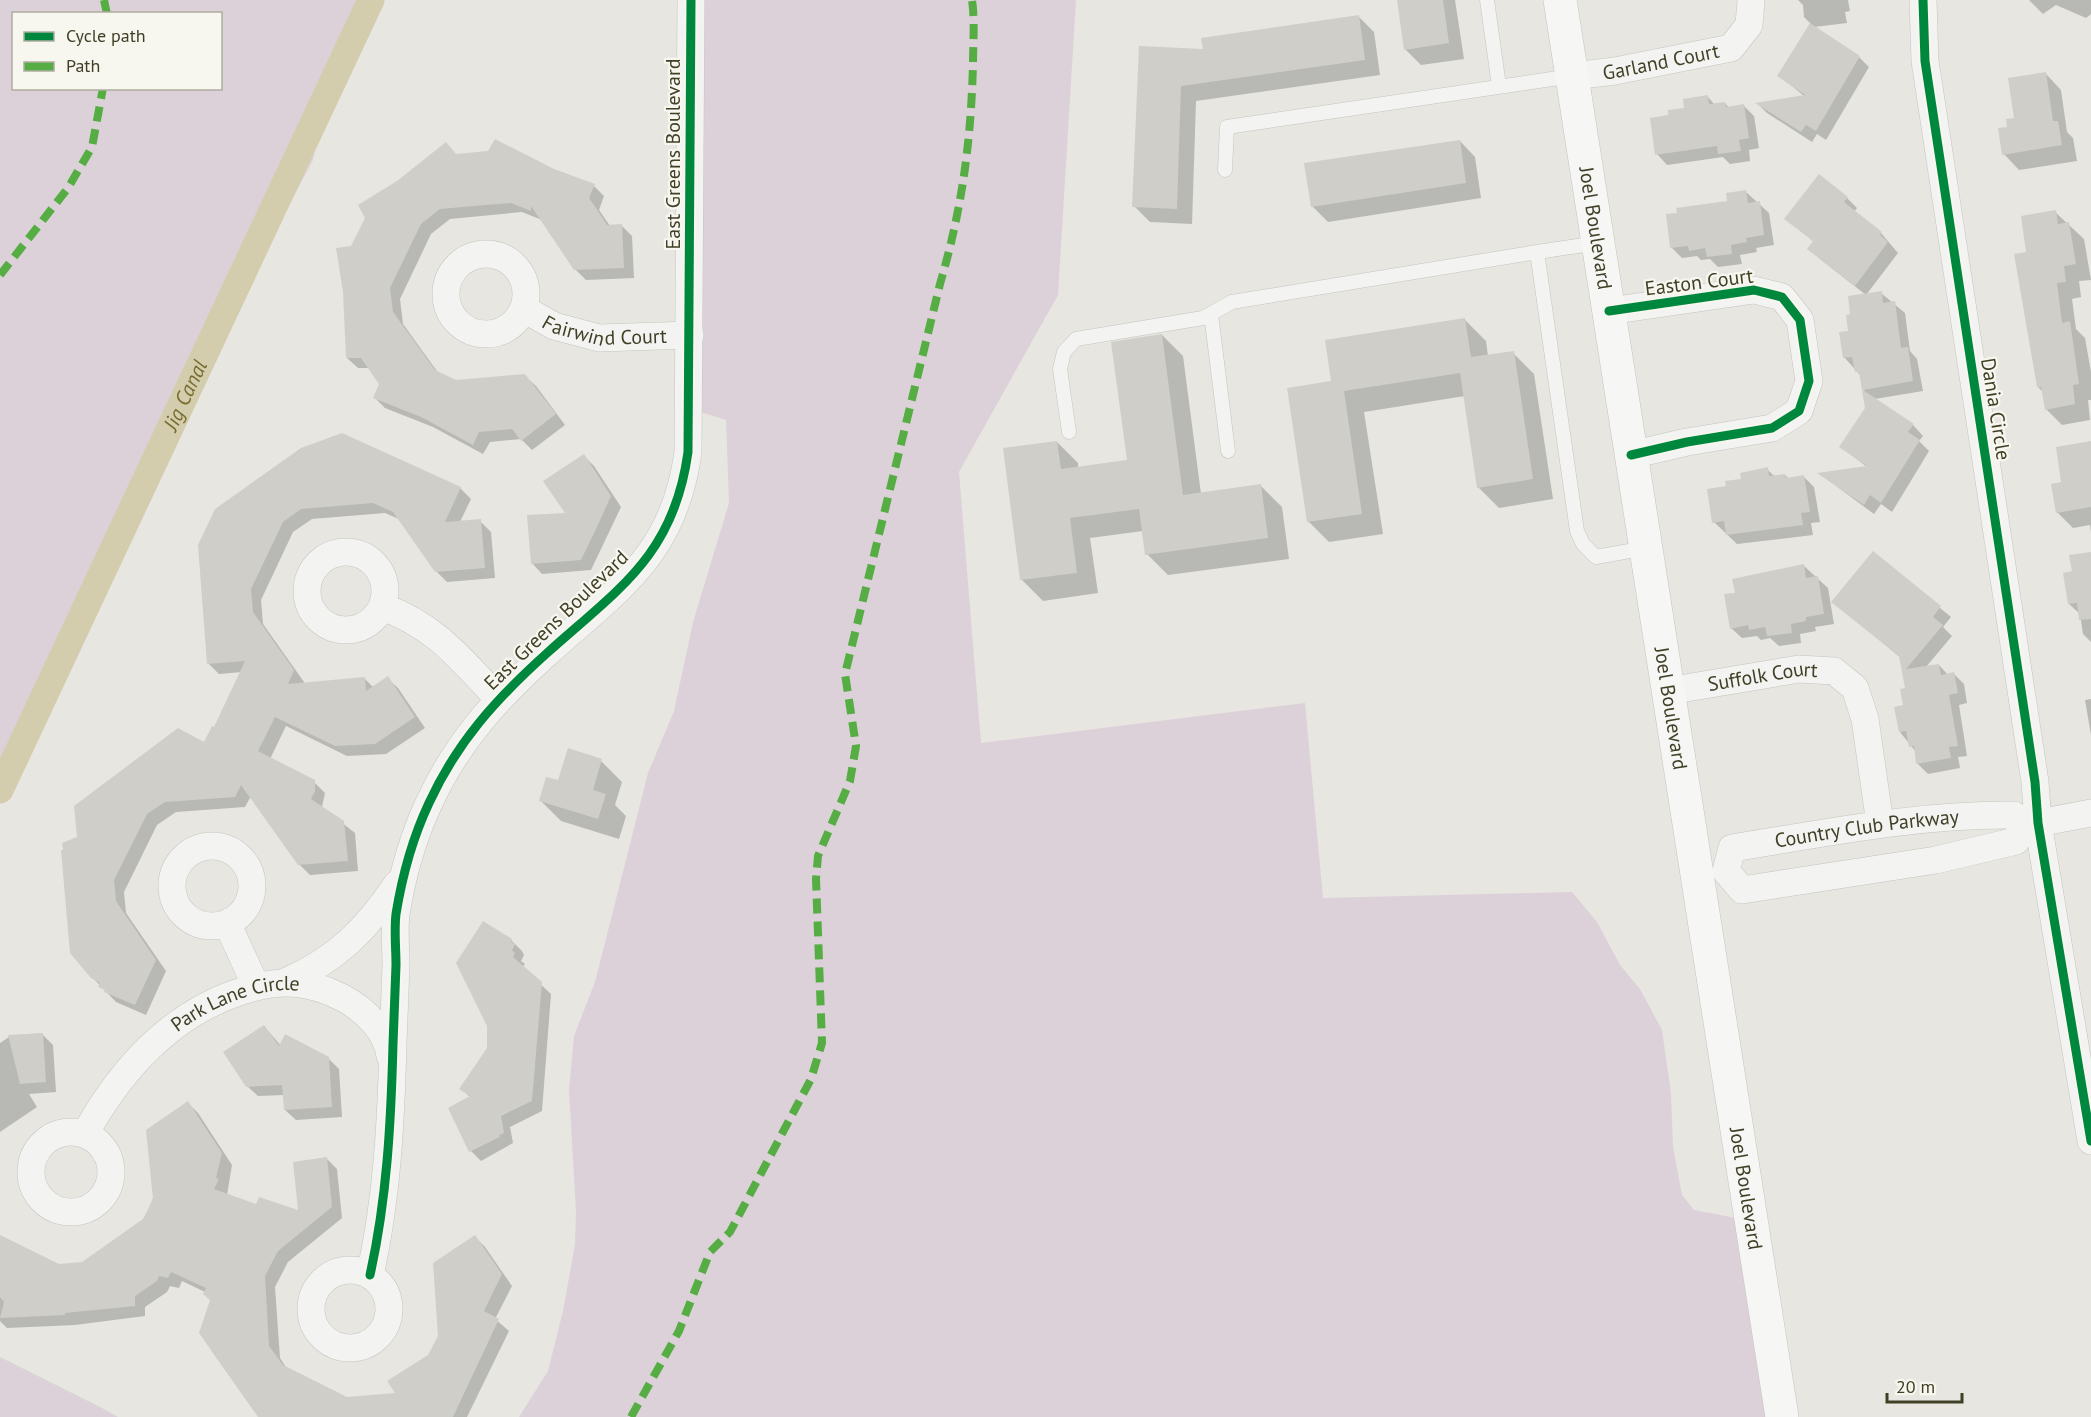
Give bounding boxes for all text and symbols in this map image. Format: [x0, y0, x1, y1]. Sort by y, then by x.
legend [12, 12, 222, 90]
text: Cycle path [66, 24, 146, 47]
street label: Garland Court [1601, 38, 1722, 85]
text: Path [66, 54, 100, 77]
street label: East Greens Boulevard [660, 59, 686, 249]
street label: Joel Boulevard [1573, 164, 1618, 291]
street label: Easton Court [1643, 262, 1755, 302]
street label: Fairwind Court [538, 309, 668, 352]
water label: Jig Canal [156, 355, 213, 437]
street label: Dania Circle [1975, 356, 2017, 462]
street label: East Greens Boulevard [478, 544, 634, 696]
street label: Joel Boulevard [1648, 644, 1693, 772]
street label: Suffolk Court [1706, 655, 1819, 697]
street label: Country Club Parkway [1773, 803, 1960, 854]
street label: Park Lane Circle [166, 970, 301, 1037]
street label: Joel Boulevard [1724, 1124, 1769, 1252]
scale bar [1887, 1366, 1962, 1404]
text: 20 m [1896, 1375, 1935, 1398]

